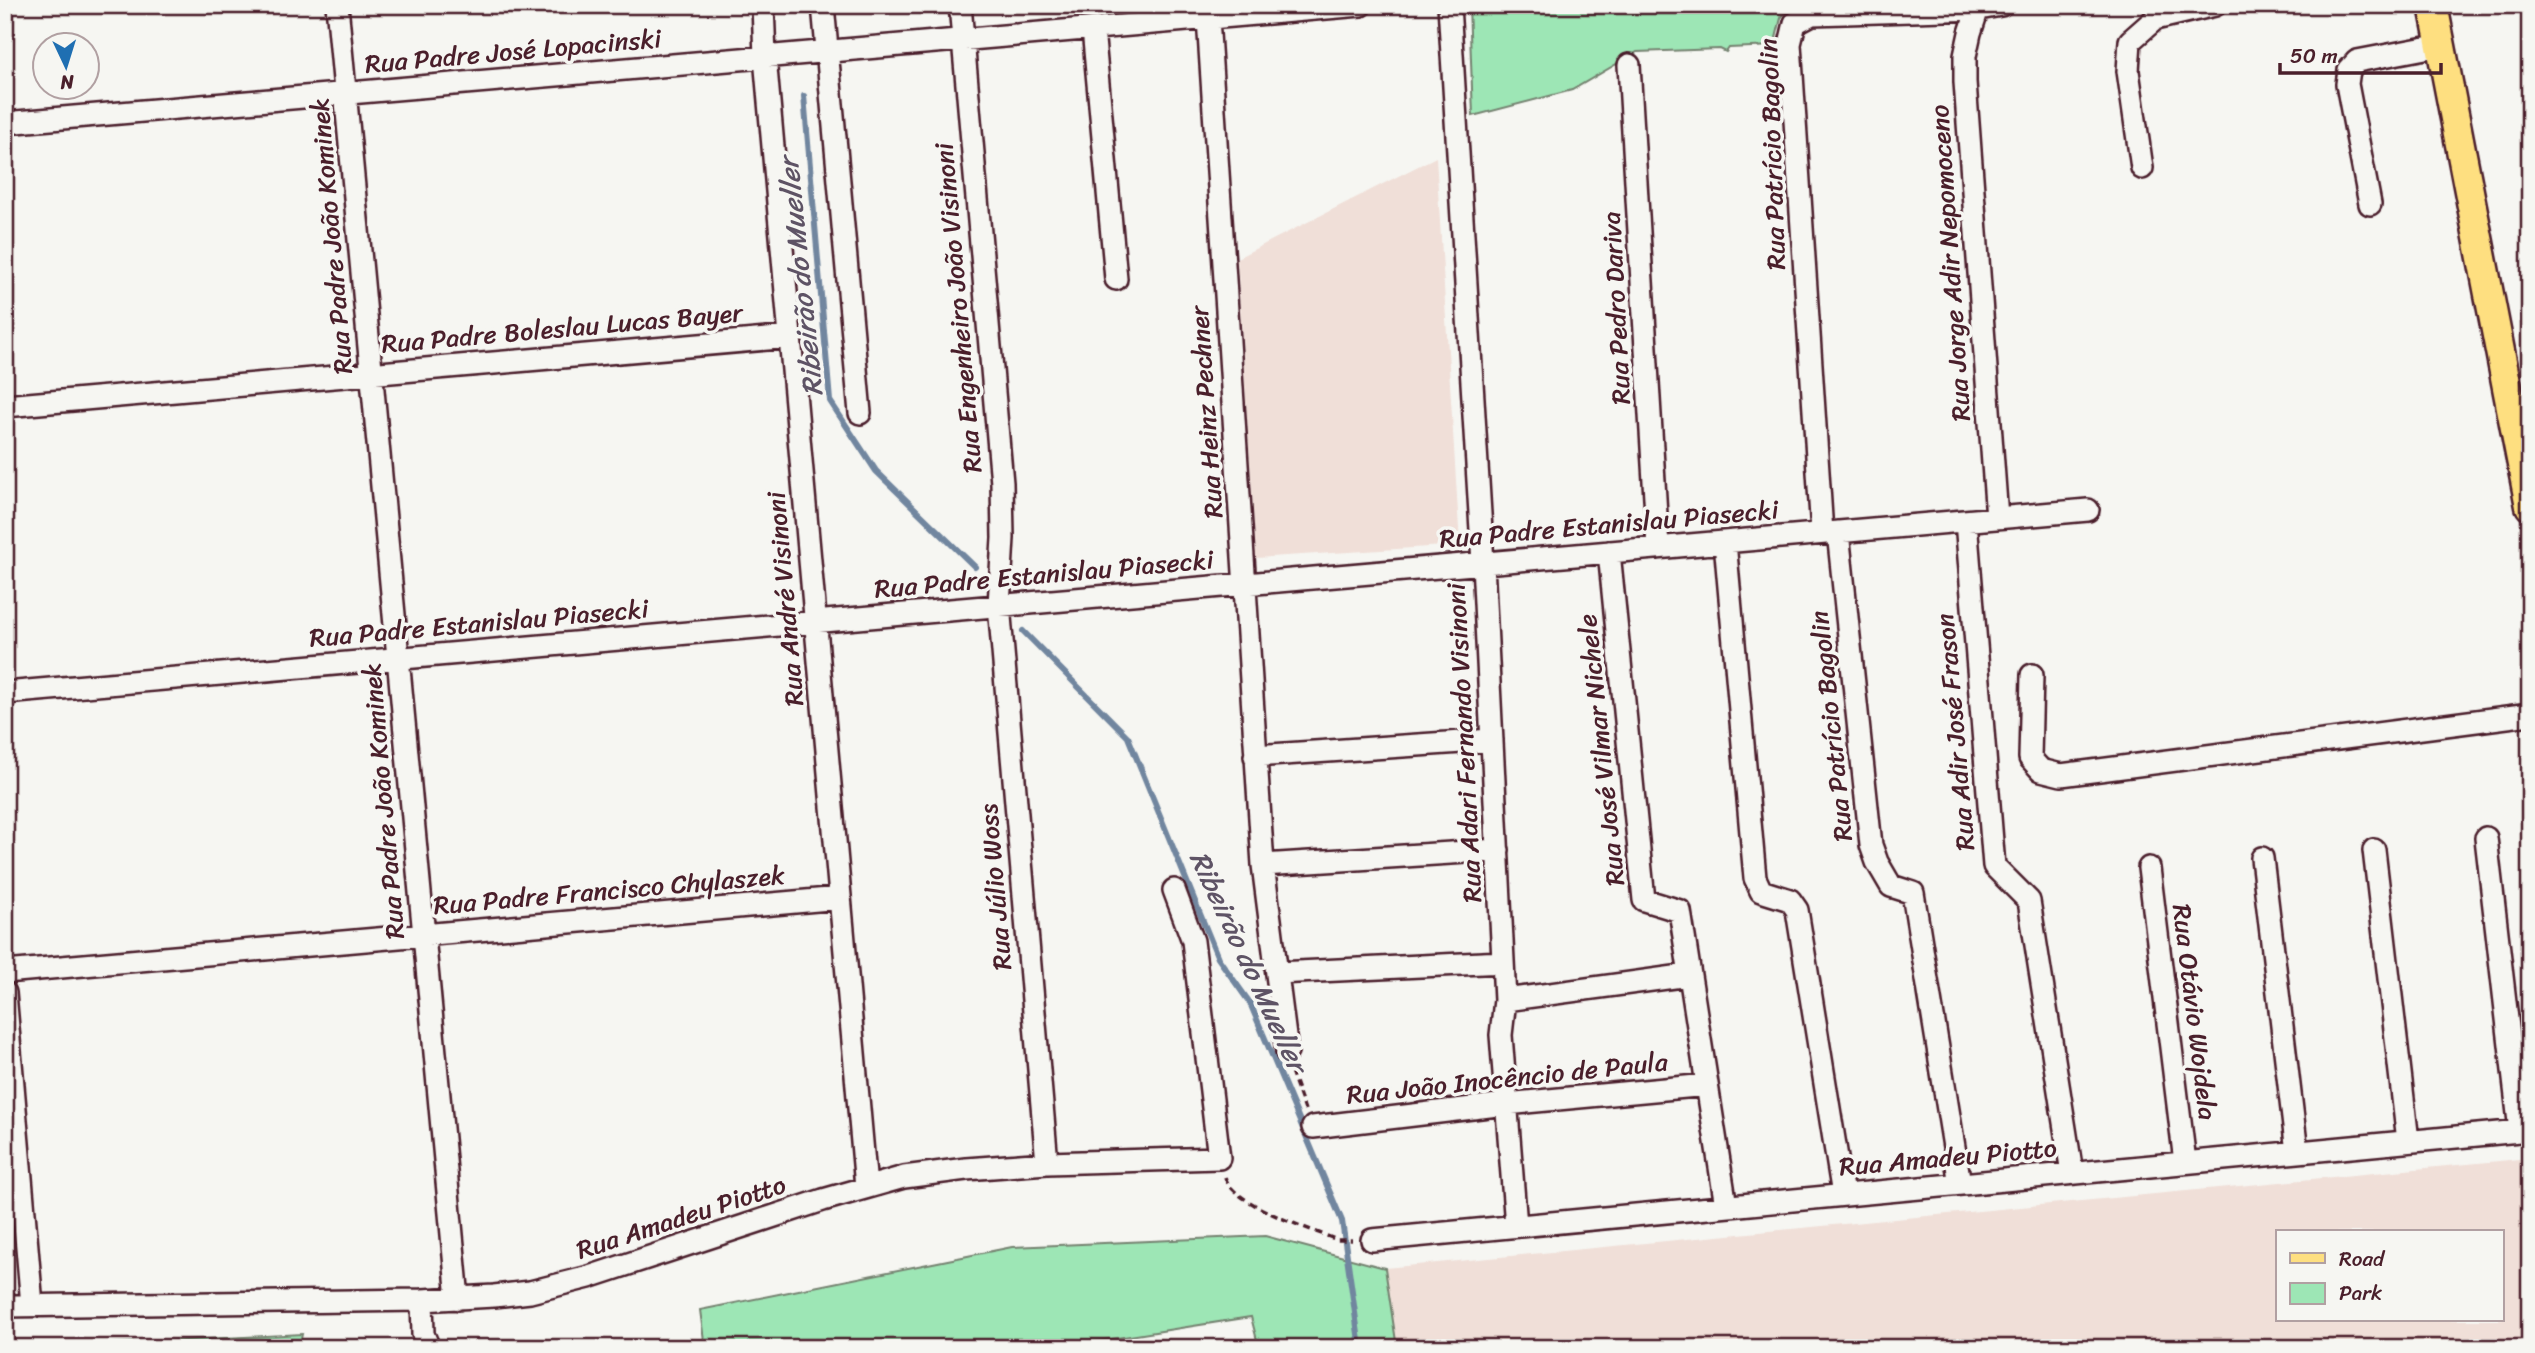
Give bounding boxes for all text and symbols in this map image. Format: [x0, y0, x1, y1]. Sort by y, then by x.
street label: Rua Padre José Lopacinski [363, 15, 664, 87]
north arrow [32, 32, 102, 102]
scale bar [2280, 32, 2440, 76]
street label: Rua Patrício Bagolin [1745, 37, 1799, 271]
text: 50 m [2290, 37, 2338, 75]
text: N [59, 65, 76, 99]
street label: Rua Padre João Kominek [296, 96, 366, 376]
street label: Rua Jorge Adir Nepomoceno [1916, 103, 1984, 423]
street label: Rua Engenheiro João Visinoni [921, 140, 995, 475]
water label: Ribeirão do Mueller [763, 151, 837, 399]
street label: Rua Pedro Dariva [1588, 210, 1644, 406]
street label: Rua Padre Boleslau Lucas Bayer [379, 289, 746, 367]
street label: Rua Heinz Pechner [1176, 303, 1236, 520]
street label: Rua Padre Estanislau Piasecki [1438, 486, 1781, 562]
street label: Rua André Visinoni [753, 489, 817, 708]
street label: Rua Padre Estanislau Piasecki [873, 536, 1216, 612]
street label: Rua Adari Fernando Visinoni [1433, 581, 1495, 904]
street label: Rua Padre Estanislau Piasecki [308, 585, 651, 661]
street label: Rua Patrício Bagolin [1796, 608, 1866, 844]
street label: Rua Adir José Frason [1922, 611, 1988, 853]
street label: Rua José Vilmar Nichele [1564, 612, 1638, 888]
street label: Rua Padre João Kominek [348, 661, 418, 941]
street label: Rua Júlio Woss [965, 802, 1025, 972]
water label: Ribeirão do Mueller [1176, 842, 1323, 1084]
street label: Rua Padre Francisco Chylaszek [432, 852, 787, 928]
street label: Rua Otávio Wojdela [2159, 901, 2231, 1123]
street label: Rua João Inocêncio de Paula [1344, 1038, 1671, 1118]
street label: Rua Amadeu Piotto [1837, 1125, 2059, 1189]
street label: Rua Amadeu Piotto [570, 1161, 792, 1273]
legend [2276, 1230, 2504, 1322]
text: Road [2339, 1240, 2386, 1278]
text: Park [2339, 1274, 2382, 1312]

